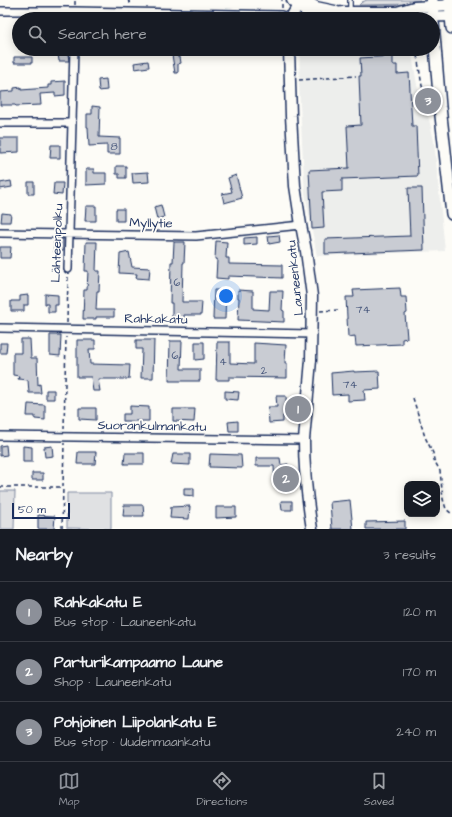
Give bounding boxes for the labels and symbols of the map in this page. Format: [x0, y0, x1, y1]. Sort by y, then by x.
pin: 3 [415, 86, 441, 116]
house number: 8 [110, 139, 118, 154]
street label: Lähteenpolku [47, 203, 67, 283]
street label: Myllytie [129, 214, 173, 233]
street label: Launeenkatu [282, 239, 308, 317]
house number: 6 [174, 275, 181, 290]
your location [216, 286, 236, 306]
house number: 74 [356, 302, 371, 317]
street label: Rahkakatu [124, 309, 188, 329]
house number: 6 [172, 348, 179, 363]
house number: 4 [219, 354, 227, 369]
house number: 2 [261, 363, 268, 378]
house number: 74 [343, 377, 358, 392]
pin: 1 [285, 394, 311, 424]
street label: Suorankulmankatu [97, 416, 207, 436]
pin: 2 [273, 464, 299, 494]
scale bar [12, 501, 70, 520]

